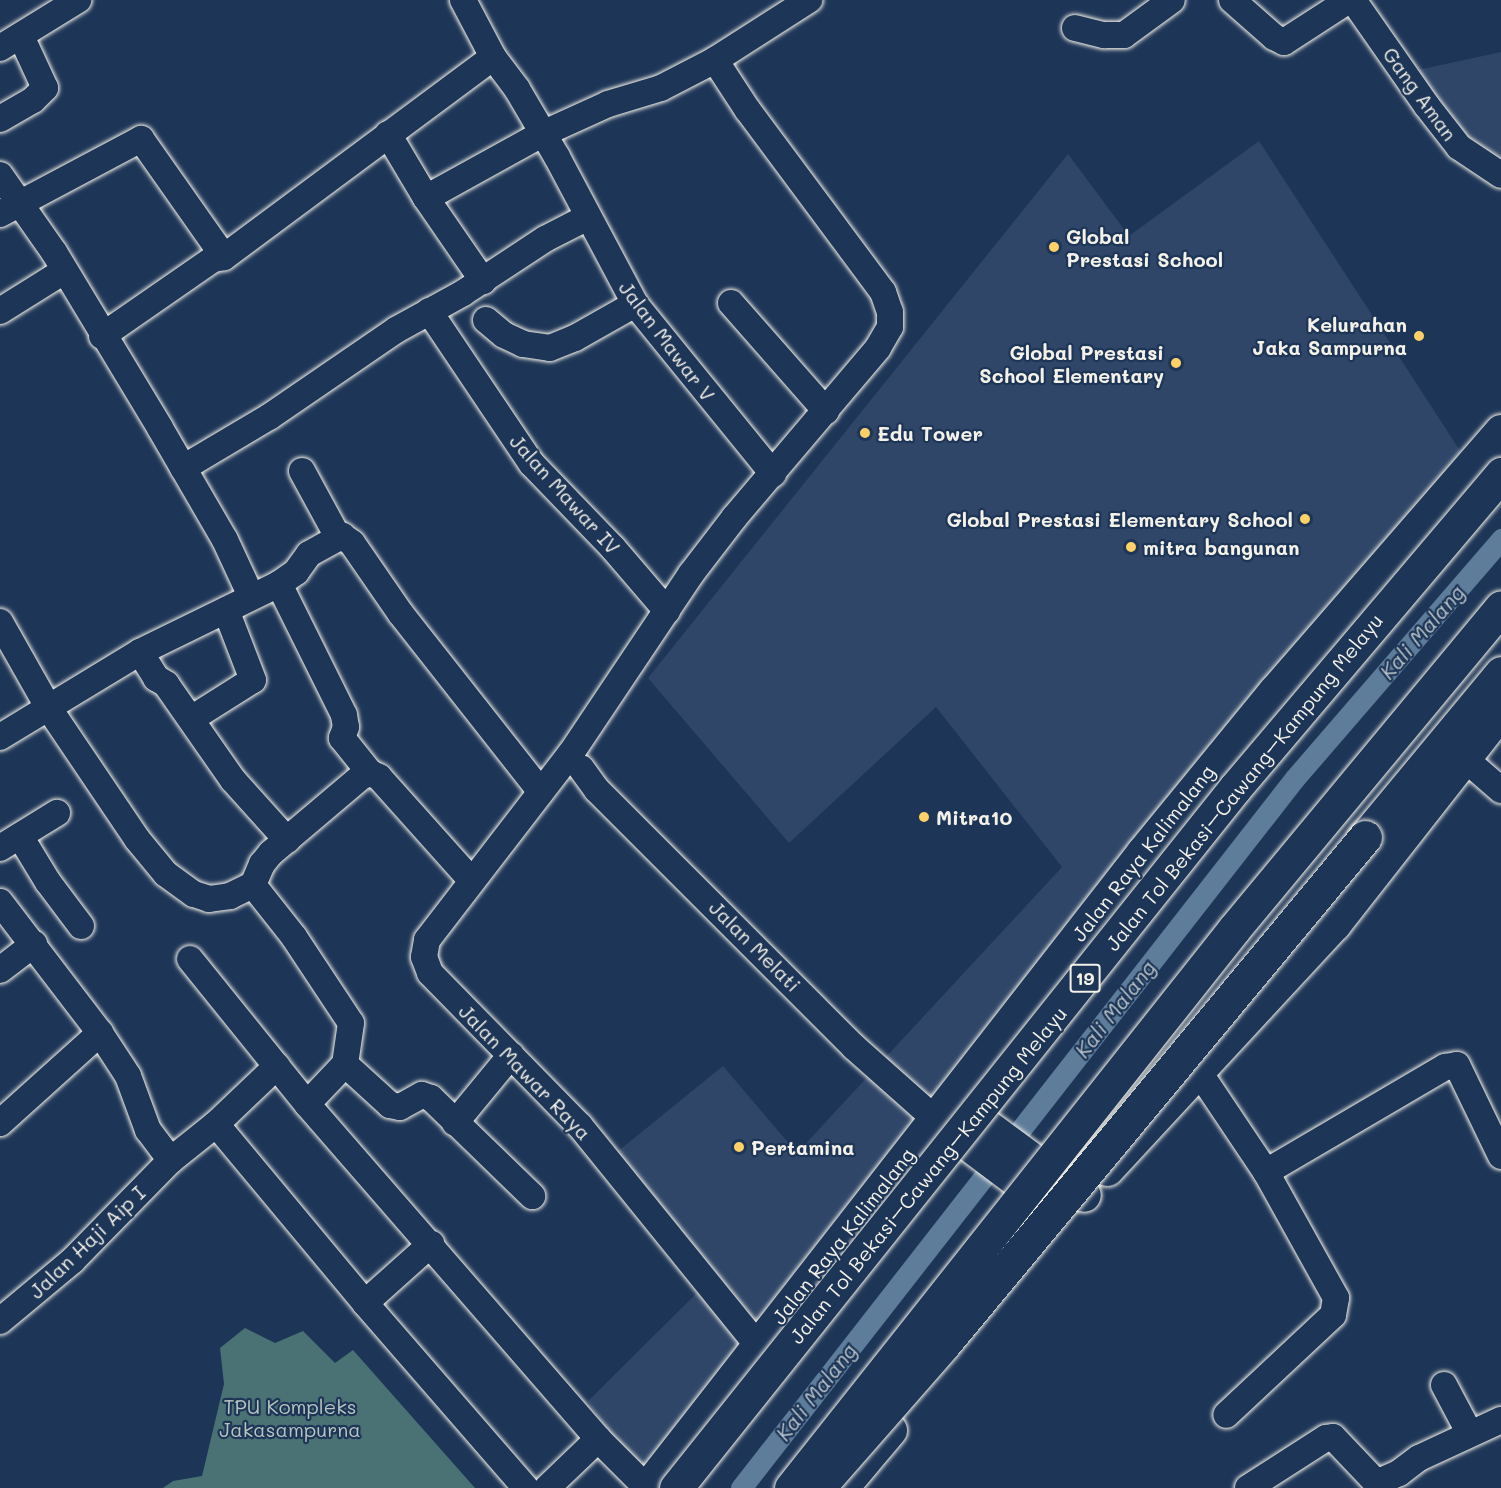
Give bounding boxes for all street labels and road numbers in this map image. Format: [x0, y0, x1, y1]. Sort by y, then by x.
street label: Gang Aman [1378, 43, 1462, 145]
street label: Jalan Mawar V [614, 276, 720, 406]
street label: Jalan Mawar IV [505, 429, 625, 559]
street label: Jalan Tol Bekasi–Cawang–Kampung Melayu [1100, 609, 1388, 955]
street label: Jalan Raya Kalimalang [1067, 760, 1219, 946]
street label: Jalan Melati [704, 895, 806, 997]
road number: 19 [1068, 963, 1102, 993]
street label: Jalan Mawar Raya [454, 999, 596, 1145]
street label: Jalan Tol Bekasi–Cawang–Kampung Melayu [784, 1002, 1072, 1348]
street label: Jalan Raya Kalimalang [767, 1143, 919, 1329]
street label: Jalan Haji Aip I [24, 1181, 150, 1303]

